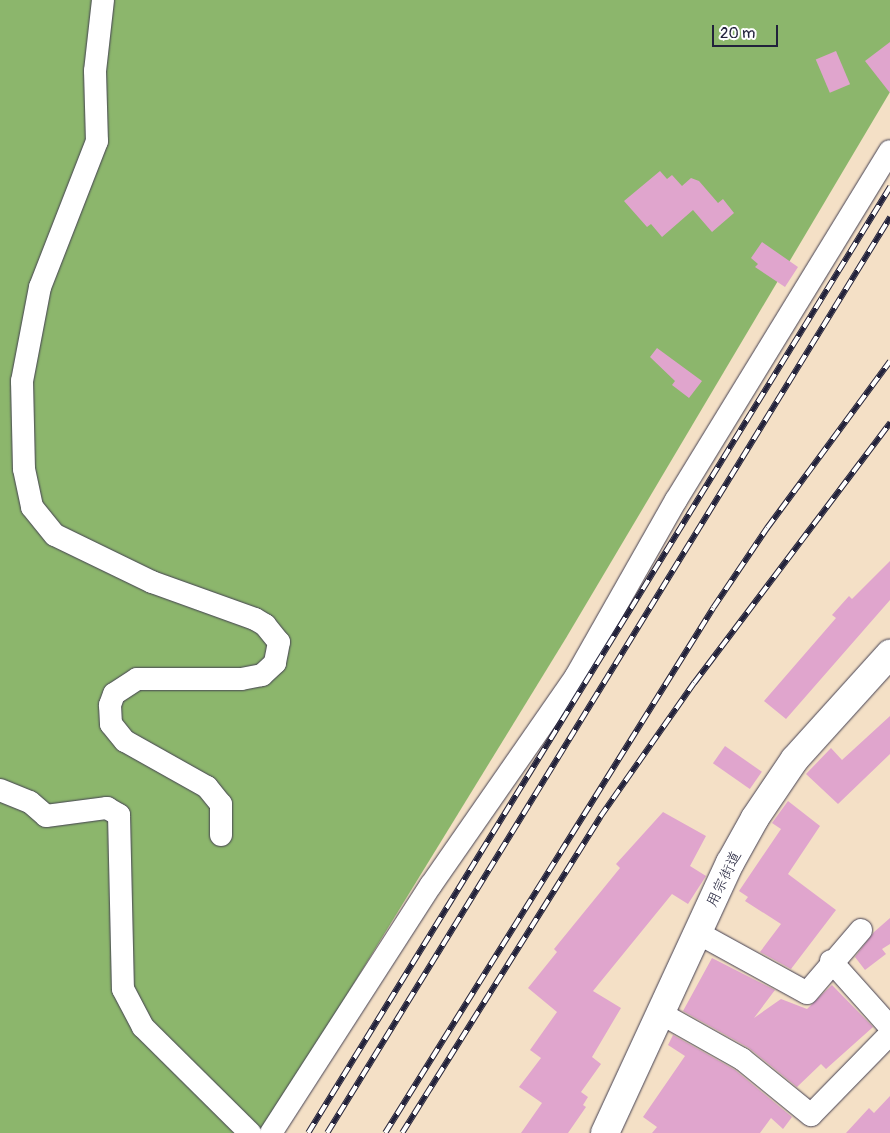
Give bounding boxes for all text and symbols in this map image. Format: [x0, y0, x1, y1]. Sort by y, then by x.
scale bar [715, 15, 781, 47]
text: 20 m [720, 24, 755, 43]
street label: 用宗街道 [703, 848, 745, 910]

